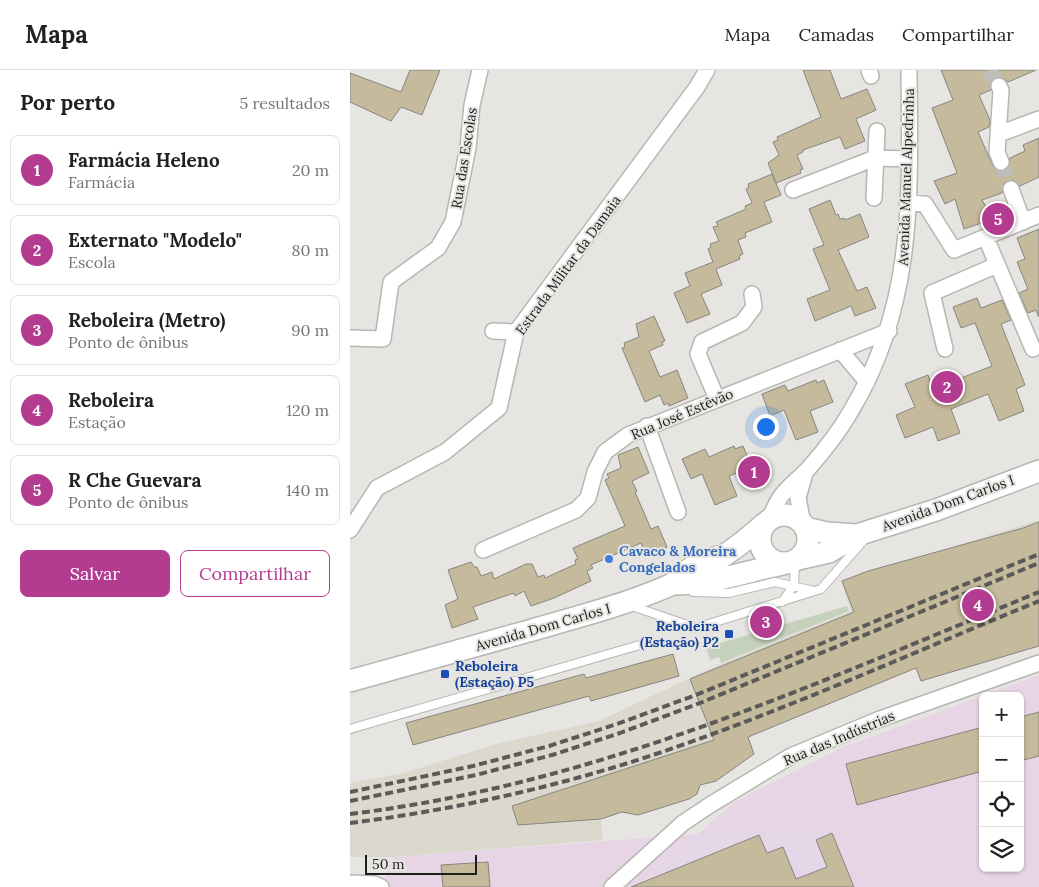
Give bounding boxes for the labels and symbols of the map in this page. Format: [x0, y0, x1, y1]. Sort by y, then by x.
street label: Avenida Manuel Alpedrinha [894, 88, 918, 267]
street label: Rua das Escolas [447, 106, 481, 210]
street label: Estrada Militar da Damaia [511, 192, 625, 338]
pin: 5 [982, 200, 1014, 238]
pin: 2 [931, 368, 963, 406]
street label: Rua José Estêvão [628, 384, 736, 444]
your location [753, 414, 779, 440]
pin: 1 [738, 453, 770, 491]
street label: Avenida Dom Carlos I [878, 471, 1017, 536]
place label: Cavaco & Moreira Congelados [619, 542, 737, 576]
marker: Cavaco & Moreira Congelados [603, 553, 615, 565]
pin: 4 [962, 586, 994, 624]
street label: Avenida Dom Carlos I [473, 599, 613, 655]
pin: 3 [750, 603, 782, 641]
place label: Reboleira (Estação) P2 [640, 617, 720, 651]
marker: Reboleira (Estação) P2 [723, 628, 735, 640]
place label: Reboleira (Estação) P5 [455, 657, 535, 691]
marker: Reboleira (Estação) P5 [439, 668, 451, 680]
street label: Rua das Indústrias [781, 706, 897, 770]
scale bar [365, 852, 478, 875]

